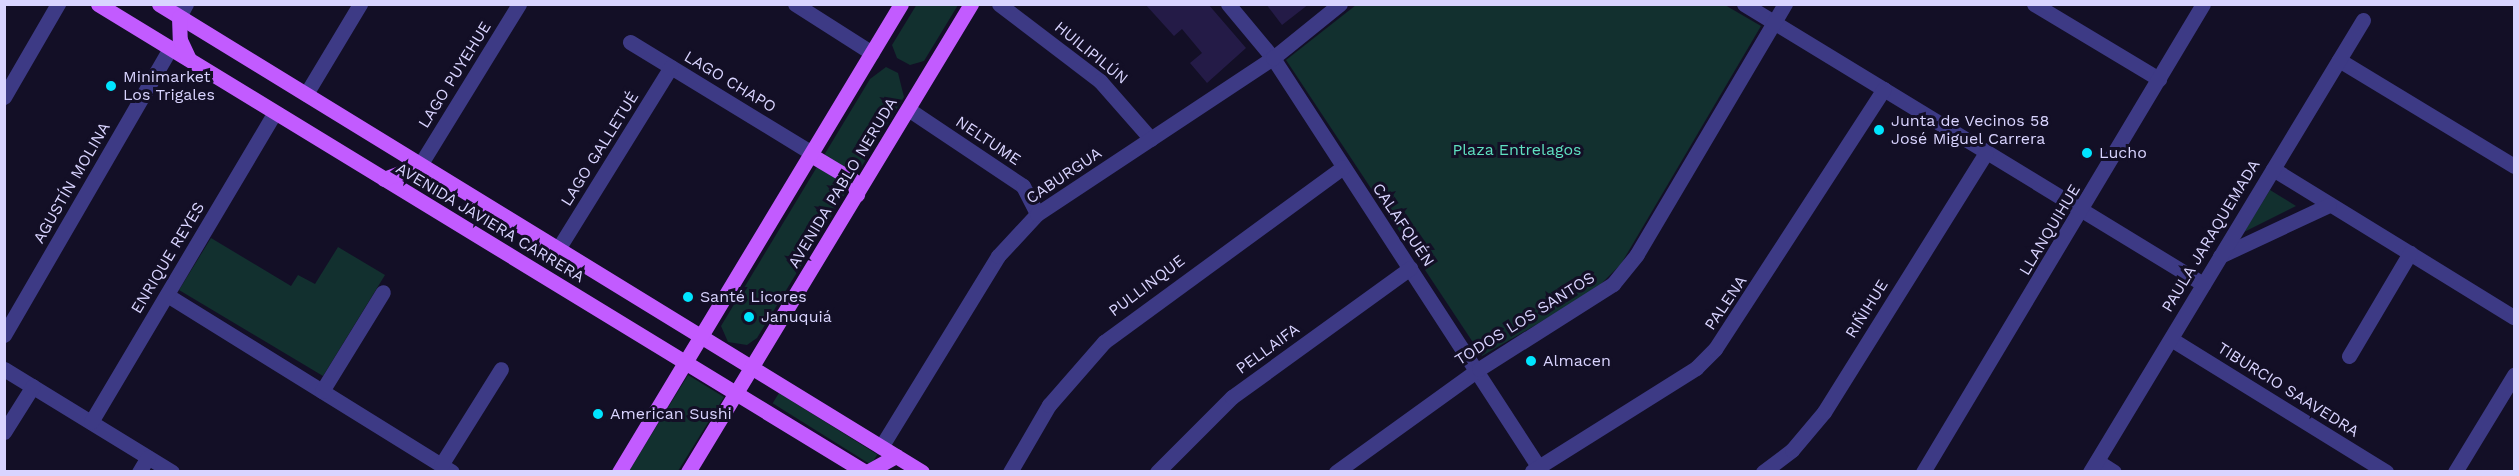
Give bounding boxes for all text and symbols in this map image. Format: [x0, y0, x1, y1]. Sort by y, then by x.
street label: LAGO PUYEHUE [414, 18, 496, 132]
street label: HUILIPILÚN [1050, 18, 1132, 88]
street label: LAGO CHAPO [681, 47, 779, 117]
place label: Minimarket Los Trigales [123, 67, 215, 105]
marker: Minimarket Los Trigales [104, 79, 118, 93]
street label: LAGO GALLETUÉ [557, 88, 643, 210]
street label: AVENIDA PABLO NERUDA [784, 94, 902, 272]
place label: Junta de Vecinos 58 José Miguel Carrera [1891, 111, 2050, 149]
street label: NELTUME [952, 112, 1024, 170]
street label: AGUSTÍN MOLINA [30, 119, 114, 247]
marker: Junta de Vecinos 58 José Miguel Carrera [1872, 123, 1886, 137]
park label: Plaza Entrelagos [1452, 140, 1582, 160]
place label: Lucho [2099, 143, 2147, 163]
street label: CABURGUA [1023, 144, 1105, 208]
marker: Lucho [2080, 146, 2094, 160]
street label: PAULA JARAQUEMADA [2158, 156, 2264, 316]
street label: AVENIDA JAVIERA CARRERA [391, 159, 589, 287]
street label: CALAFQUÉN [1368, 180, 1438, 270]
street label: LLANQUIHUE [2015, 181, 2085, 279]
street label: ENRIQUE REYES [127, 199, 209, 317]
street label: PULLINQUE [1105, 251, 1189, 321]
street label: TODOS LOS SANTOS [1452, 268, 1598, 370]
street label: PALENA [1701, 272, 1751, 334]
street label: RIÑIHUE [1842, 276, 1892, 342]
place label: Santé Licores [700, 287, 807, 307]
marker: Santé Licores [681, 290, 695, 304]
place label: Januquiá [761, 307, 832, 327]
marker: Januquiá [742, 310, 756, 324]
street label: PELLAIFA [1233, 320, 1303, 378]
street label: TIBURCIO SAAVEDRA [2214, 339, 2362, 441]
place label: Almacen [1543, 351, 1611, 371]
marker: Almacen [1524, 354, 1538, 368]
place label: American Sushi [610, 404, 732, 424]
marker: American Sushi [591, 407, 605, 421]

